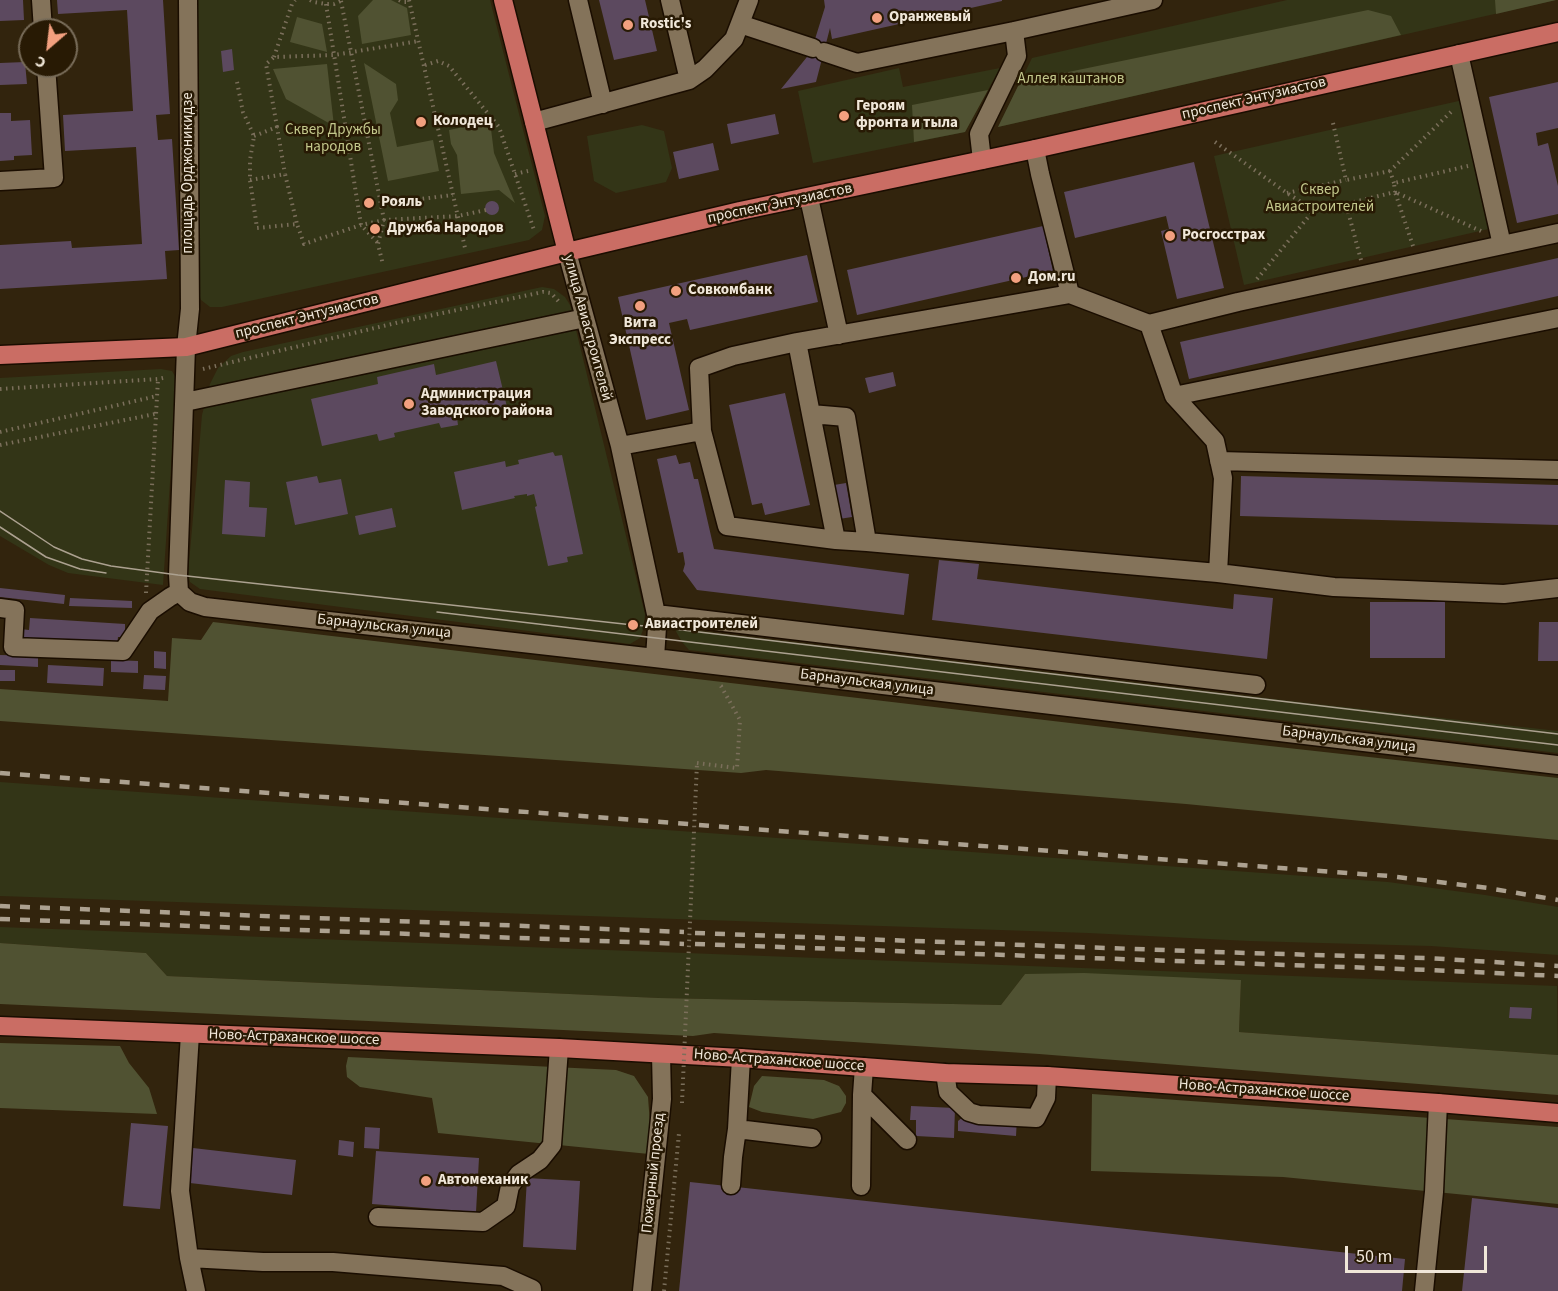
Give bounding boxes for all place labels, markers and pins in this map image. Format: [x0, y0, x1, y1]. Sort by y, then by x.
place label: Оранжевый [889, 9, 971, 27]
marker: Оранжевый [870, 11, 884, 25]
place label: Rostic's [640, 16, 691, 34]
marker: Rostic's [621, 18, 635, 32]
place label: Героям фронта и тыла [856, 98, 958, 133]
marker: Героям фронта и тыла [837, 109, 851, 123]
place label: Колодец [433, 113, 493, 131]
marker: Колодец [414, 115, 428, 129]
place label: Рояль [381, 194, 422, 212]
marker: Рояль [362, 196, 376, 210]
place label: Дружба Народов [387, 220, 504, 238]
marker: Дружба Народов [368, 222, 382, 236]
place label: Росгосстрах [1182, 227, 1265, 245]
marker: Росгосстрах [1163, 229, 1177, 243]
place label: Дом.ru [1028, 269, 1076, 287]
marker: Дом.ru [1009, 271, 1023, 285]
place label: Совкомбанк [688, 282, 772, 300]
marker: Совкомбанк [669, 284, 683, 298]
marker: Вита Экспресс [633, 299, 647, 313]
place label: Вита Экспресс [609, 315, 671, 350]
place label: Администрация Заводского района [421, 386, 553, 421]
marker: Администрация Заводского района [402, 397, 416, 411]
place label: Авиастроителей [645, 616, 758, 634]
marker: Авиастроителей [626, 618, 640, 632]
place label: Автомеханик [438, 1172, 528, 1190]
marker: Автомеханик [419, 1174, 433, 1188]

